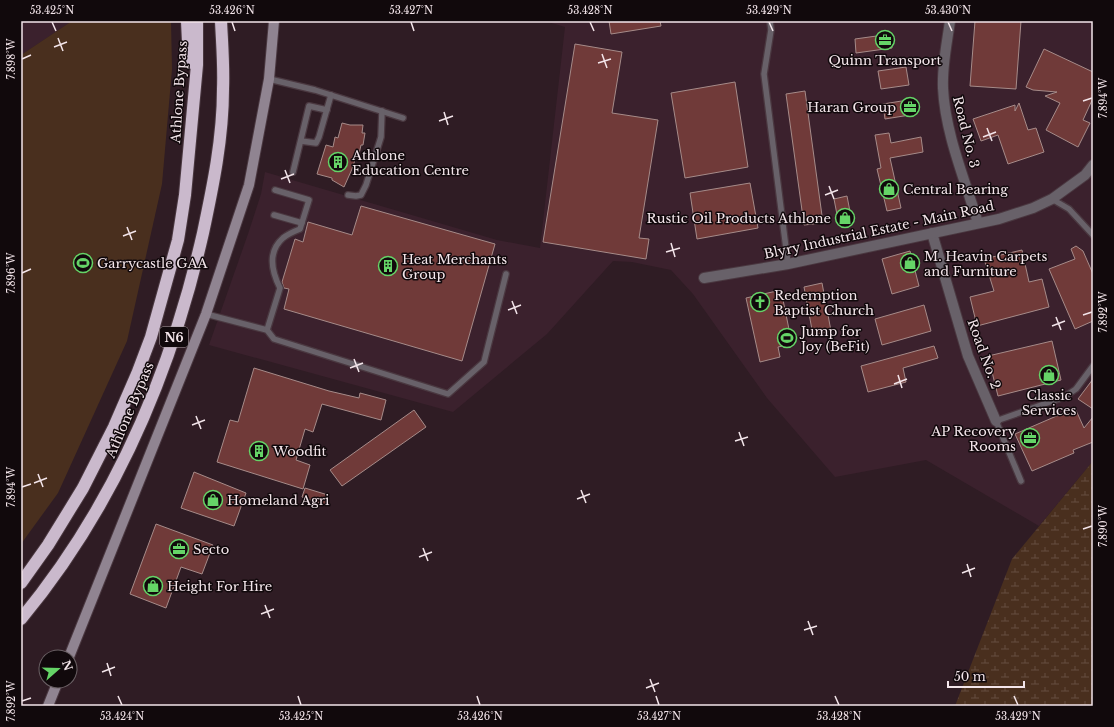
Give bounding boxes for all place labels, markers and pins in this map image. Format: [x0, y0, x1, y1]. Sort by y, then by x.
office icon: Quinn Transport [874, 29, 896, 51]
place label: Quinn Transport [829, 52, 942, 69]
office icon: Haran Group [899, 96, 921, 118]
place label: Haran Group [807, 99, 896, 116]
place label: Athlone Education Centre [351, 147, 469, 179]
building icon: Athlone Education Centre [327, 151, 349, 173]
shop icon: Central Bearing [878, 178, 900, 200]
place label: Central Bearing [903, 181, 1008, 198]
shop icon: Rustic Oil Products Athlone [834, 207, 856, 229]
place label: Rustic Oil Products Athlone [646, 210, 831, 227]
place label: M. Heavin Carpets and Furniture [924, 248, 1048, 280]
place label: Heat Merchants Group [402, 251, 507, 283]
sports icon: Garrycastle GAA [72, 252, 94, 274]
shop icon: M. Heavin Carpets and Furniture [899, 252, 921, 274]
place label: Garrycastle GAA [97, 255, 209, 272]
building icon: Heat Merchants Group [377, 255, 399, 277]
place label: Redemption Baptist Church [774, 287, 874, 319]
church icon: Redemption Baptist Church [749, 291, 771, 313]
place label: Jump for Joy (BeFit) [799, 323, 870, 355]
sports icon: Jump for Joy (BeFit) [776, 327, 798, 349]
shop icon: Classic Services [1038, 364, 1060, 386]
place label: Classic Services [1022, 387, 1076, 419]
place label: AP Recovery Rooms [930, 423, 1017, 455]
office icon: AP Recovery Rooms [1019, 427, 1041, 449]
building icon: Woodfit [248, 440, 270, 462]
place label: Woodfit [272, 443, 327, 460]
shop icon: Homeland Agri [202, 489, 224, 511]
place label: Homeland Agri [227, 492, 330, 509]
office icon: Secto [168, 538, 190, 560]
place label: Secto [193, 541, 229, 558]
shop icon: Height For Hire [142, 575, 164, 597]
place label: Height For Hire [167, 578, 272, 595]

